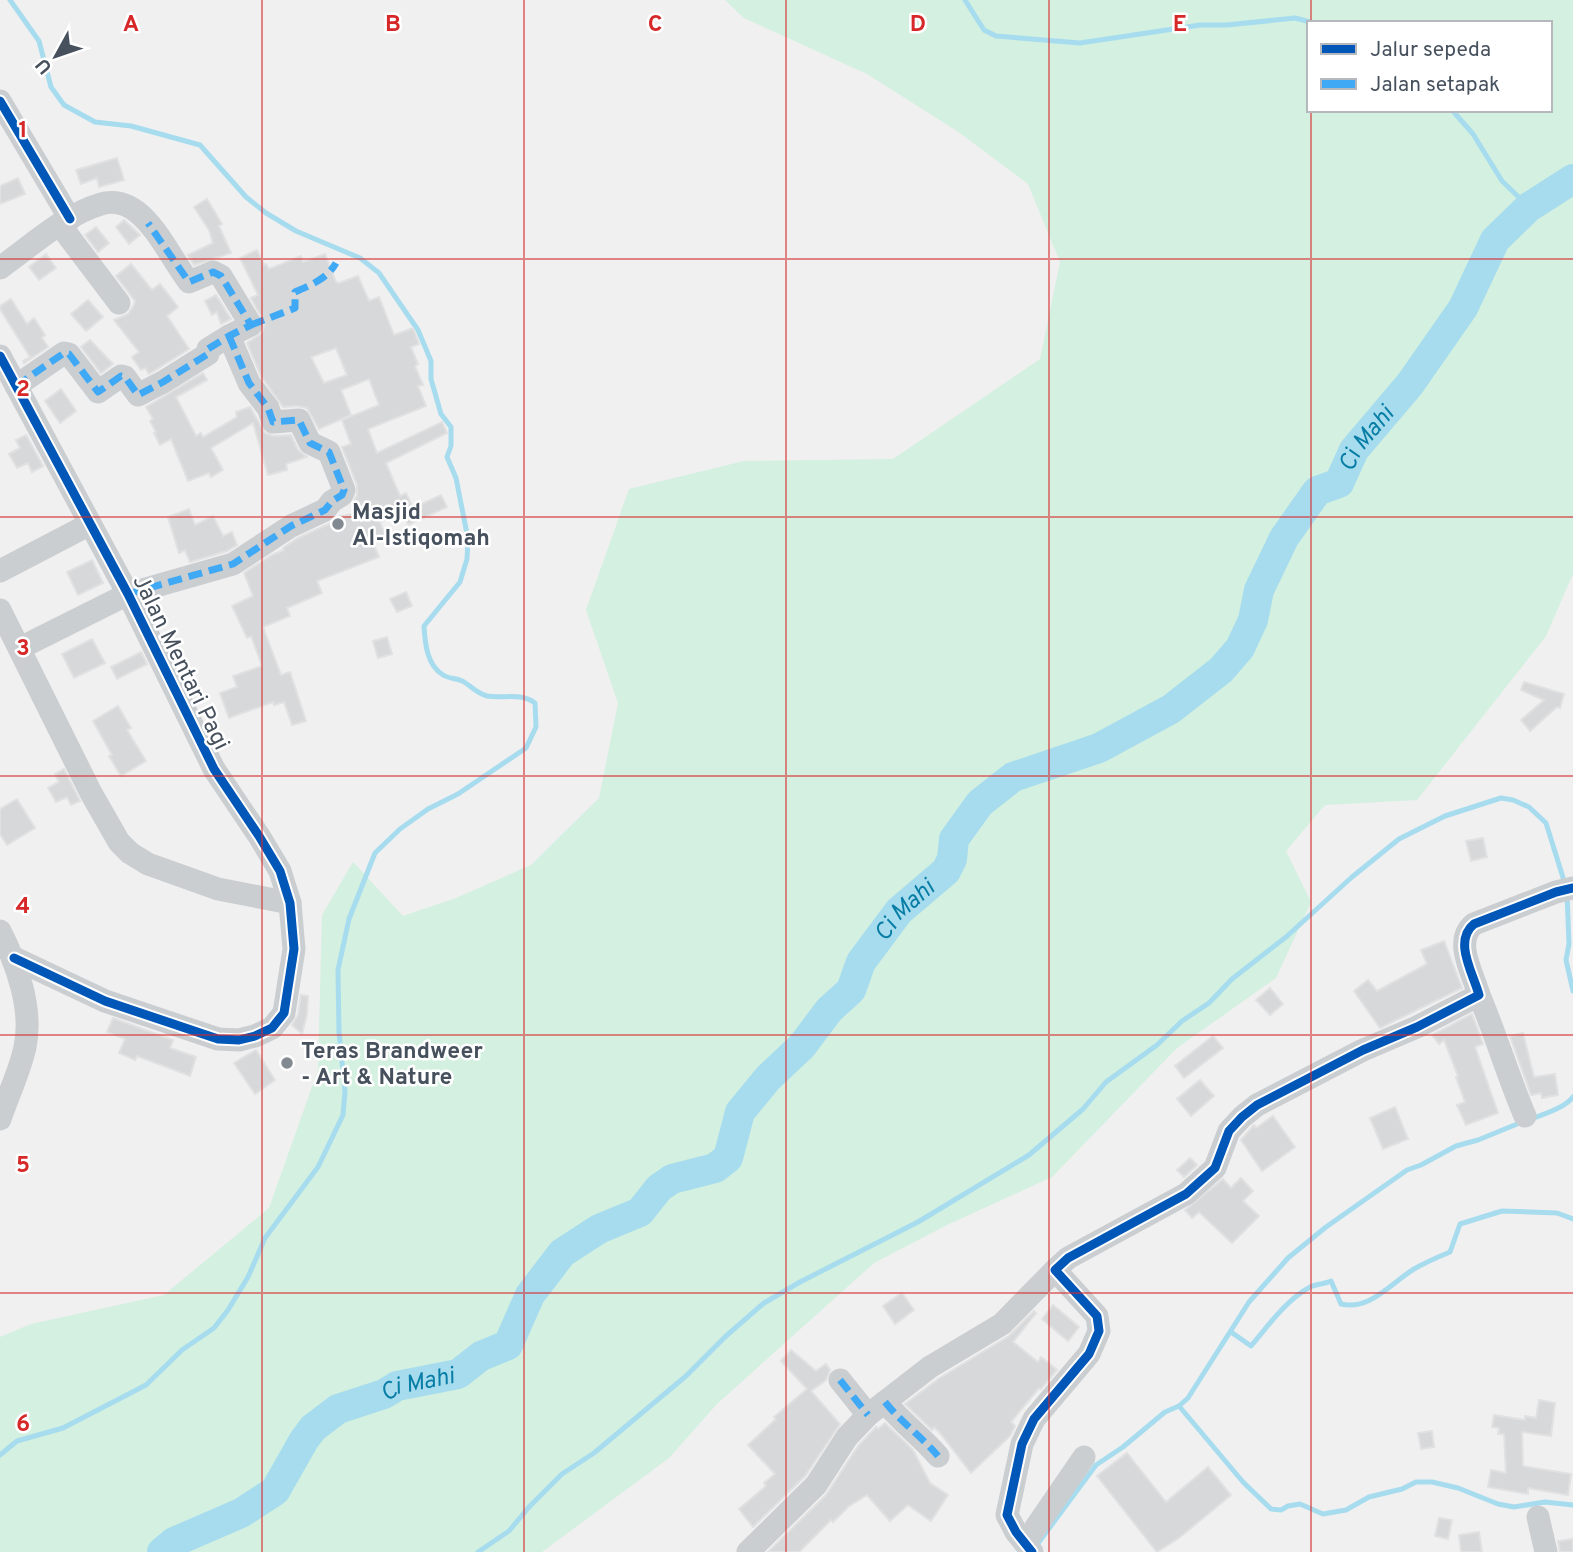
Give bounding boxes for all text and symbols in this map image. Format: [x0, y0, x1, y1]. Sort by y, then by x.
text: A [123, 11, 139, 40]
text: B [385, 11, 401, 40]
text: C [648, 11, 662, 40]
text: D [910, 11, 926, 40]
text: E [1173, 11, 1187, 40]
north arrow [21, 21, 91, 91]
legend [1307, 21, 1552, 112]
text: Jalur sepeda [1370, 37, 1491, 64]
text: U [31, 53, 58, 79]
text: Jalan setapak [1370, 72, 1500, 99]
text: 1 [18, 117, 28, 146]
text: 2 [16, 376, 30, 405]
water label: Ci Mahi [1333, 400, 1402, 477]
place label: Masjid Al-Istiqomah [352, 499, 490, 554]
marker: Masjid Al-Istiqomah [330, 516, 346, 532]
street label: Jalan Mentari Pagi [125, 571, 235, 755]
text: 3 [16, 635, 30, 664]
water label: Ci Mahi [869, 873, 943, 948]
text: 4 [16, 893, 30, 922]
place label: Teras Brandweer - Art & Nature [301, 1038, 483, 1093]
marker: Teras Brandweer - Art & Nature [279, 1055, 295, 1071]
text: 5 [16, 1152, 30, 1181]
water label: Ci Mahi [375, 1362, 458, 1410]
text: 6 [16, 1411, 30, 1440]

